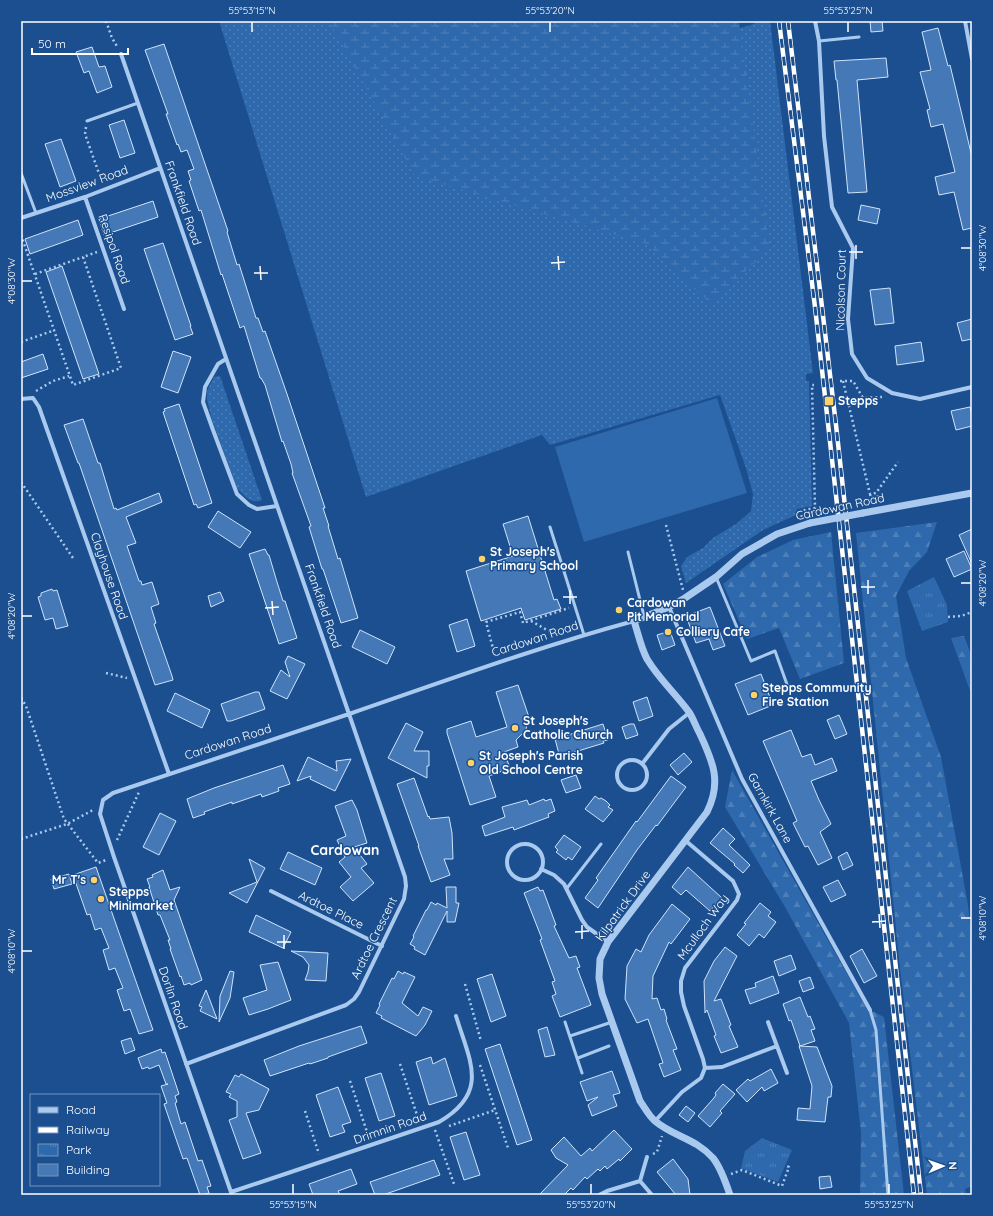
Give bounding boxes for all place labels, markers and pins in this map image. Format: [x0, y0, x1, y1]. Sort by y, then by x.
place label: Stepps [838, 393, 878, 408]
marker: Stepps [823, 395, 835, 407]
place label: St Joseph's Primary School [490, 544, 578, 573]
marker: St Joseph's Primary School [477, 554, 487, 564]
place label: Cardowan Pit Memorial [627, 595, 700, 624]
marker: Cardowan Pit Memorial [614, 605, 624, 615]
place label: Colliery Cafe [676, 624, 750, 639]
marker: Colliery Cafe [663, 627, 673, 637]
place label: Stepps Community Fire Station [762, 680, 871, 709]
marker: Stepps Community Fire Station [749, 690, 759, 700]
place label: St Joseph's Catholic Church [523, 713, 613, 742]
marker: St Joseph's Catholic Church [510, 723, 520, 733]
place label: St Joseph's Parish Old School Centre [479, 748, 583, 777]
marker: St Joseph's Parish Old School Centre [466, 758, 476, 768]
place label: Mr T's [52, 872, 86, 887]
marker: Mr T's [89, 875, 99, 885]
place label: Stepps Minimarket [109, 884, 174, 913]
marker: Stepps Minimarket [96, 894, 106, 904]

